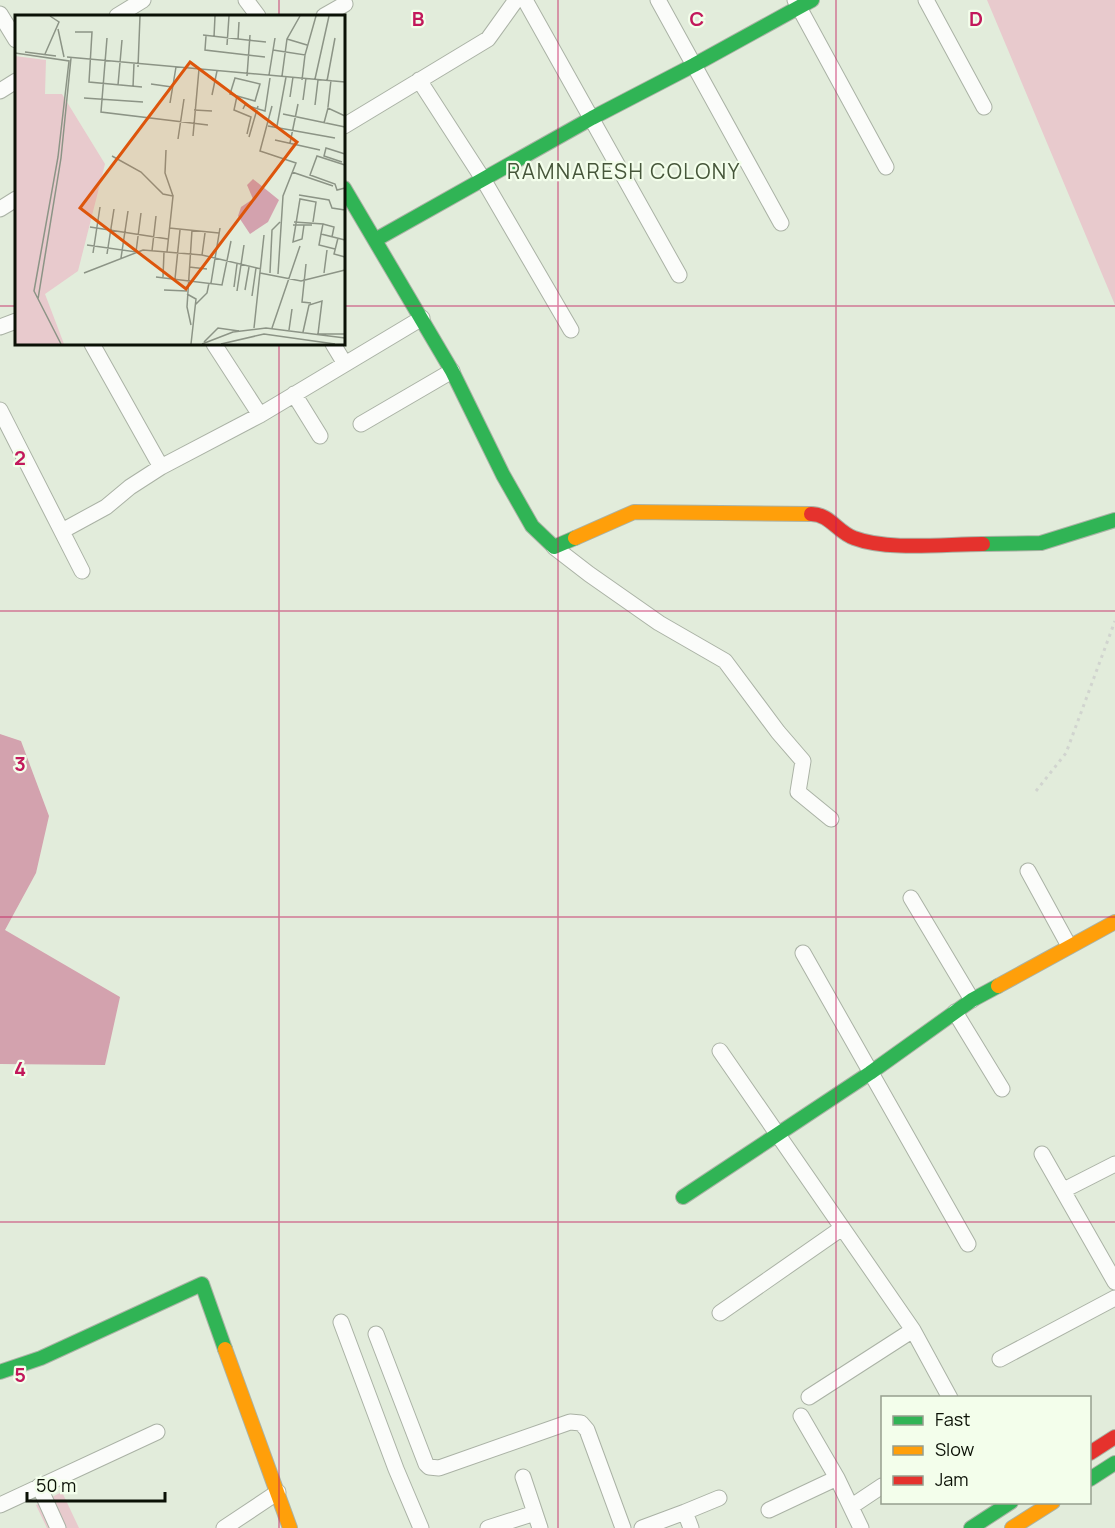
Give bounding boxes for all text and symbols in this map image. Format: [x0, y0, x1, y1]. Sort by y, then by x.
text: B [412, 5, 425, 32]
text: C [690, 5, 704, 32]
text: D [969, 5, 983, 32]
inset map [15, 15, 345, 345]
district label: RAMNARESH COLONY [507, 157, 741, 185]
text: 2 [14, 444, 26, 471]
text: 3 [14, 750, 26, 777]
text: 4 [14, 1055, 26, 1082]
text: 5 [14, 1361, 26, 1388]
legend [881, 1396, 1091, 1504]
text: Fast [935, 1407, 970, 1431]
text: Slow [935, 1437, 975, 1461]
scale bar [27, 1465, 165, 1503]
text: Jam [935, 1467, 969, 1491]
text: 50 m [36, 1473, 76, 1497]

